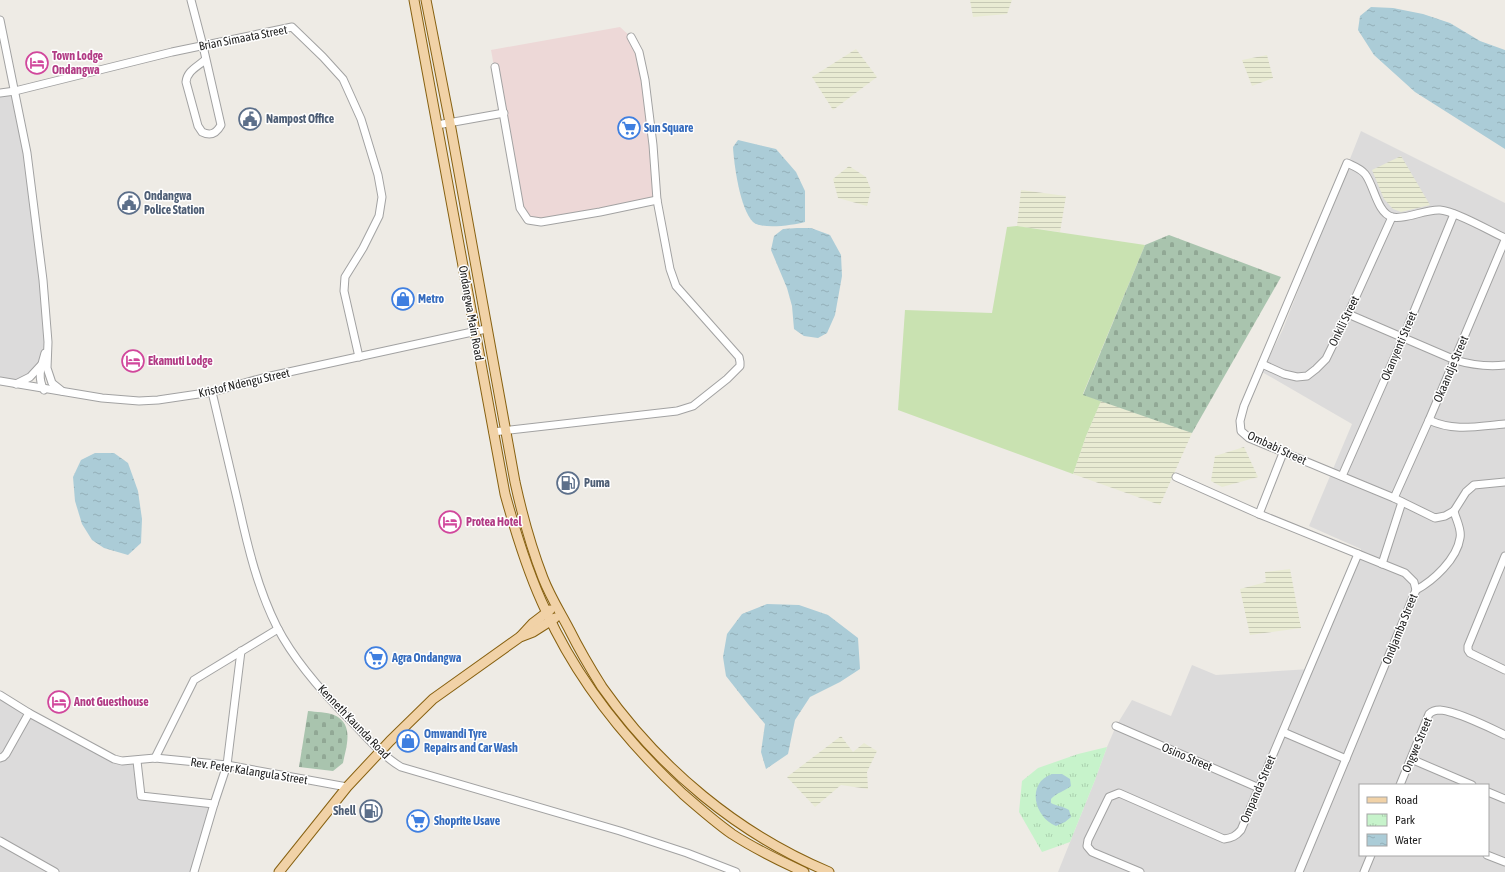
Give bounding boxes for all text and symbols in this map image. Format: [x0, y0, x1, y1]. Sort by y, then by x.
street label: Brian Simaata Street [198, 22, 289, 53]
place label: Town Lodge Ondangwa [52, 49, 104, 77]
hotel icon: Town Lodge Ondangwa [24, 50, 50, 76]
public building icon: Nampost Office [237, 106, 263, 132]
place label: Nampost Office [266, 112, 335, 126]
supermarket icon: Sun Square [616, 115, 642, 141]
place label: Sun Square [644, 121, 694, 135]
place label: Ondangwa Police Station [144, 189, 205, 217]
public building icon: Ondangwa Police Station [116, 190, 142, 216]
street label: Ondangwa Main Road [456, 264, 486, 362]
shop icon: Metro [390, 286, 416, 312]
place label: Metro [418, 292, 444, 306]
street label: Onkili Street [1326, 293, 1362, 349]
street label: Okanyenti Street [1378, 309, 1420, 383]
street label: Okaandje Street [1431, 333, 1472, 404]
hotel icon: Ekamuti Lodge [120, 348, 146, 374]
place label: Ekamuti Lodge [148, 354, 213, 368]
street label: Kristof Ndengu Street [197, 366, 292, 400]
street label: Ombabi Street [1245, 428, 1309, 468]
fuel station icon: Puma [555, 470, 581, 496]
place label: Puma [584, 476, 610, 490]
hotel icon: Protea Hotel [437, 509, 463, 535]
place label: Protea Hotel [466, 515, 522, 529]
street label: Ondjamba Street [1380, 591, 1421, 666]
supermarket icon: Agra Ondangwa [363, 645, 389, 671]
place label: Agra Ondangwa [391, 651, 462, 665]
street label: Kenneth Kaunda Road [315, 682, 393, 762]
hotel icon: Anot Guesthouse [46, 689, 72, 715]
place label: Anot Guesthouse [73, 695, 149, 709]
street label: Ongwe Street [1399, 715, 1435, 775]
place label: Omwandi Tyre Repairs and Car Wash [424, 727, 518, 755]
shop icon: Omwandi Tyre Repairs and Car Wash [395, 728, 421, 754]
street label: Osino Street [1160, 740, 1215, 774]
street label: Ompanda Street [1237, 753, 1279, 825]
street label: Rev. Peter Kalangula Street [189, 755, 309, 787]
legend [1359, 784, 1489, 856]
text: Road [1395, 793, 1418, 807]
fuel station icon: Shell [358, 798, 384, 824]
place label: Shell [333, 804, 357, 818]
supermarket icon: Shoprite Usave [405, 808, 431, 834]
text: Park [1395, 813, 1416, 827]
place label: Shoprite Usave [434, 814, 501, 828]
text: Water [1395, 833, 1422, 847]

